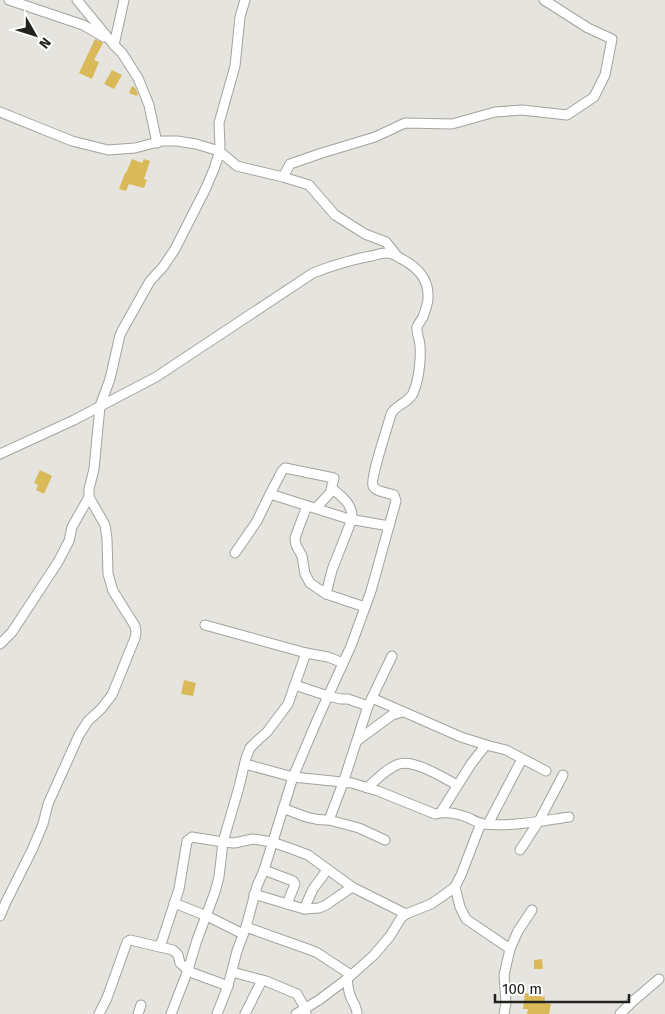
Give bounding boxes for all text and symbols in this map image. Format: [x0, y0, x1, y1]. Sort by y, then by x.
north arrow [10, 10, 60, 60]
text: N [35, 34, 54, 52]
scale bar [495, 972, 629, 1004]
text: 100 m [502, 980, 542, 998]

